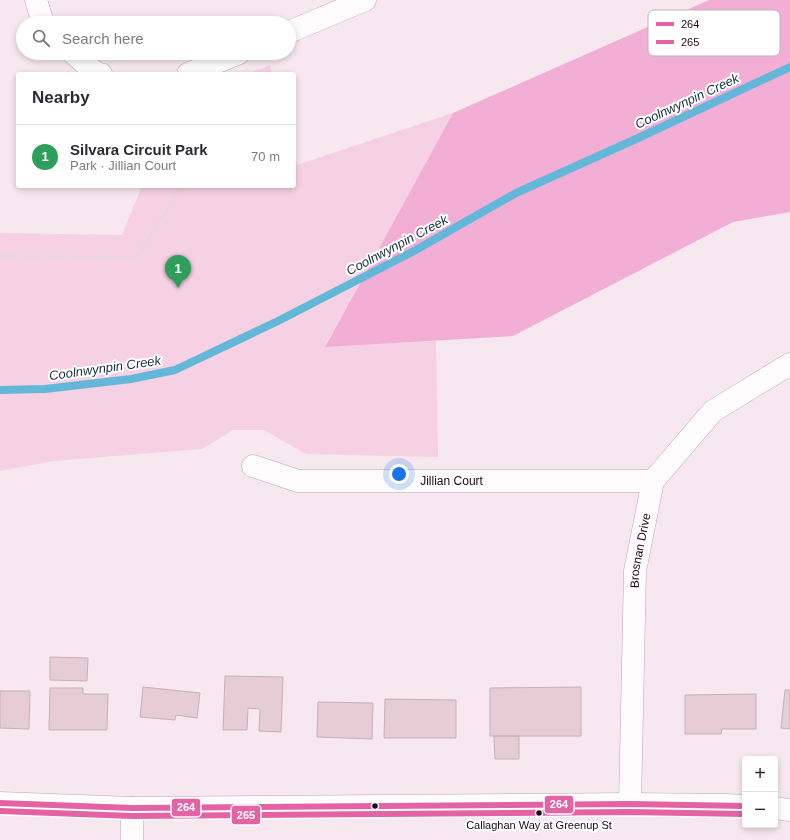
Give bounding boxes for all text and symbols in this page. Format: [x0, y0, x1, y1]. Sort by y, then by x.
legend [648, 10, 780, 56]
search box [16, 16, 296, 60]
text: 264 [681, 18, 699, 30]
icon: search [30, 27, 52, 49]
text: Search here [62, 30, 144, 47]
text: 265 [681, 36, 699, 48]
water label: Coolnwynpin Creek [633, 70, 743, 132]
text: Nearby [32, 88, 90, 107]
text: Silvara Circuit Park [70, 141, 208, 158]
text: 1 [41, 149, 49, 164]
text: 70 m [251, 149, 280, 164]
text: Park · Jillian Court [70, 158, 176, 173]
water label: Coolnwynpin Creek [344, 211, 452, 278]
pin: 1 [165, 255, 191, 288]
water label: Coolnwynpin Creek [48, 353, 163, 383]
your location [389, 464, 409, 484]
street label: Jillian Court [420, 474, 484, 488]
street label: Brosnan Drive [628, 511, 653, 588]
map controls [742, 756, 778, 828]
button: + [742, 756, 778, 792]
button: − [742, 792, 778, 828]
line badge: 264 [544, 795, 574, 814]
line badge: 264 [171, 798, 201, 817]
text: 264 [550, 798, 569, 810]
text: 264 [177, 801, 196, 813]
unlabelled marker [370, 801, 380, 811]
line badge: 265 [231, 805, 261, 825]
marker: Callaghan Way at Greenup St [534, 808, 544, 818]
text: 265 [237, 809, 255, 821]
place label: Callaghan Way at Greenup St [466, 819, 612, 831]

